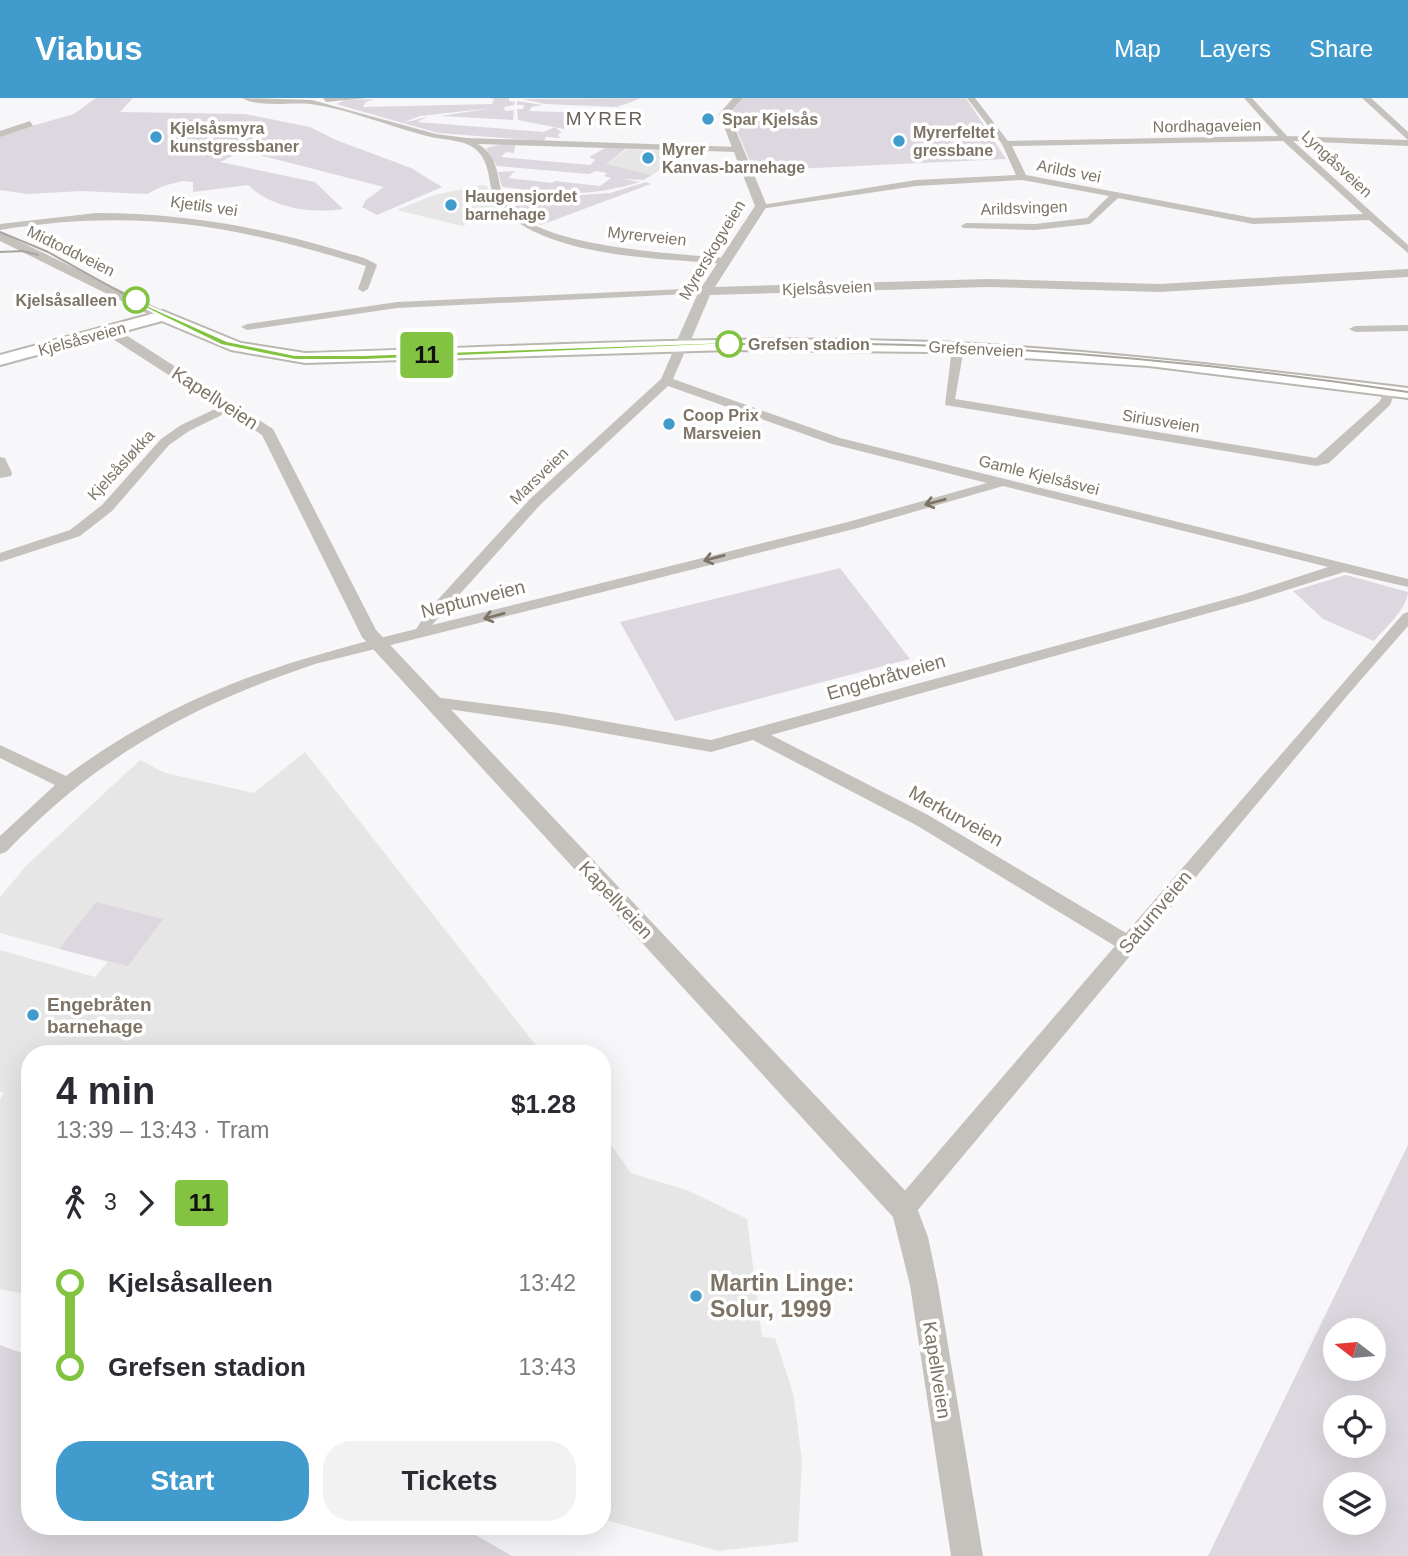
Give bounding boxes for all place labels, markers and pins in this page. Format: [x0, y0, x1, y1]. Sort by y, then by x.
marker: Spar Kjelsås [700, 111, 716, 127]
place label: Spar Kjelsås [722, 111, 818, 128]
place label: Kjelsåsmyra kunstgressbaner [170, 120, 299, 155]
place label: Myrerfeltet gressbane [913, 124, 995, 159]
marker: Kjelsåsmyra kunstgressbaner [148, 129, 164, 145]
marker: Myrerfeltet gressbane [891, 133, 907, 149]
place label: Myrer Kanvas-barnehage [662, 141, 805, 176]
marker: Myrer Kanvas-barnehage [640, 150, 656, 166]
place label: Haugensjordet barnehage [465, 188, 578, 223]
marker: Haugensjordet barnehage [443, 197, 459, 213]
marker: Kjelsåsalleen [123, 287, 149, 313]
place label: Kjelsåsalleen [16, 292, 117, 309]
marker: Grefsen stadion [716, 331, 742, 357]
place label: Grefsen stadion [748, 336, 870, 353]
place label: Coop Prix Marsveien [683, 407, 761, 442]
marker: Coop Prix Marsveien [661, 416, 677, 432]
place label: Engebråten barnehage [47, 994, 152, 1037]
marker: Engebråten barnehage [25, 1007, 41, 1023]
place label: Martin Linge: Solur, 1999 [710, 1270, 854, 1322]
marker: Martin Linge: Solur, 1999 [688, 1288, 704, 1304]

